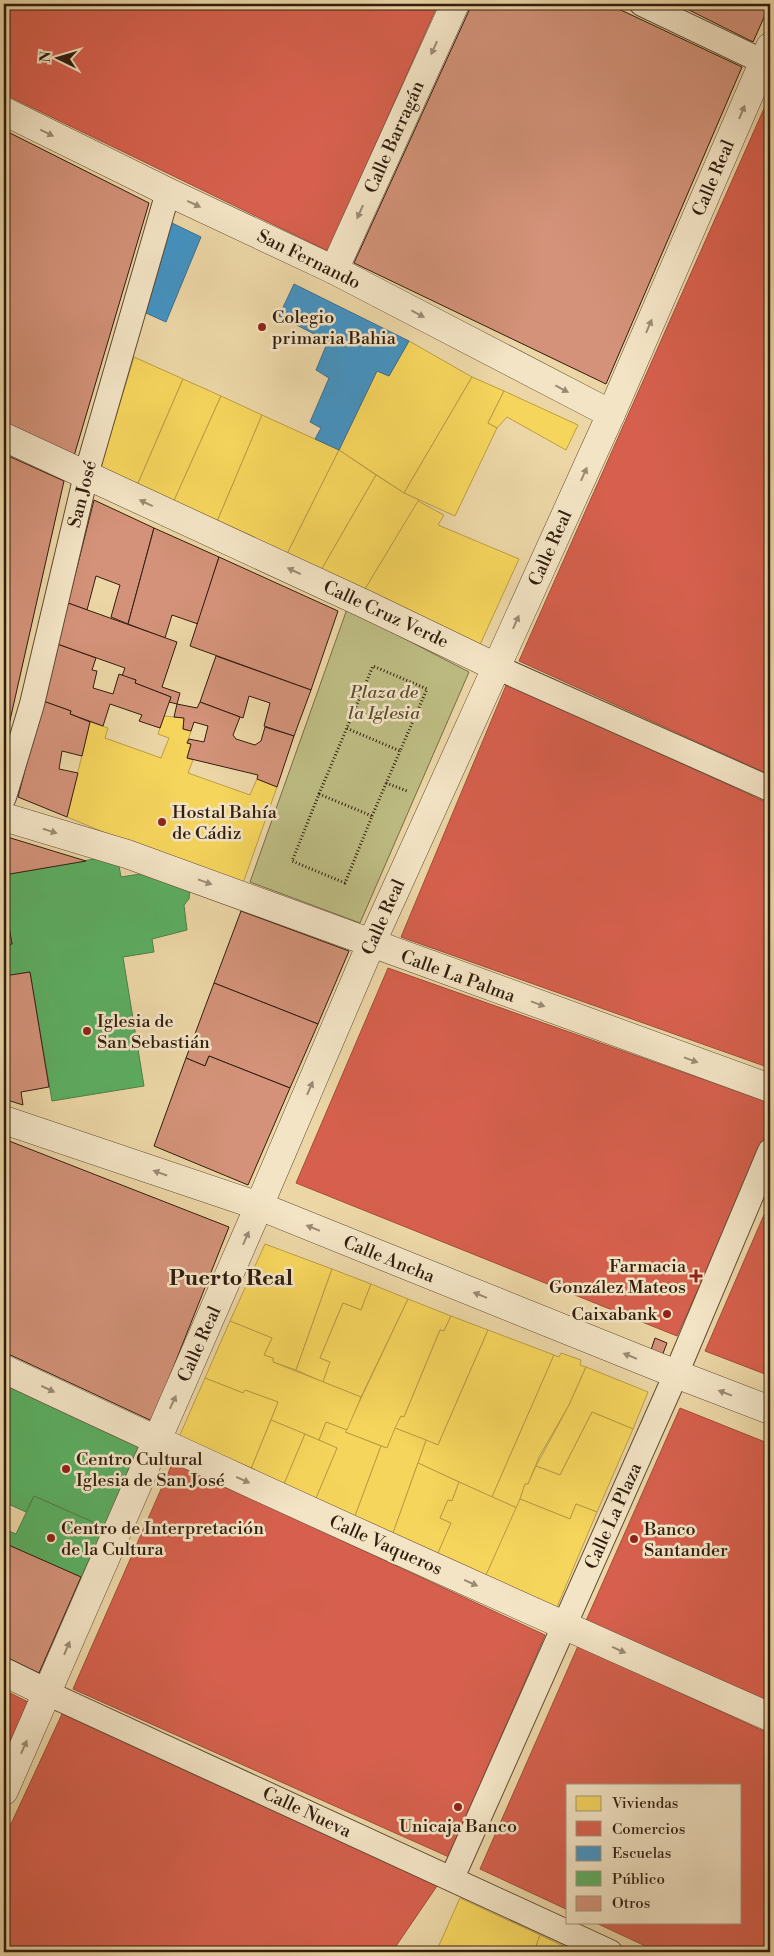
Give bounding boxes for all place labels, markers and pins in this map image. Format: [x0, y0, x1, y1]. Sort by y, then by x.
place label: Colegio primaria Bahia [272, 306, 397, 350]
marker: Colegio primaria Bahia [256, 321, 268, 333]
place label: Hostal Bahía de Cádiz [172, 801, 278, 845]
marker: Hostal Bahía de Cádiz [156, 816, 168, 828]
place label: Iglesia de San Sebastián [97, 1010, 210, 1054]
marker: Iglesia de San Sebastián [81, 1025, 93, 1037]
place label: Farmacia González Mateos [549, 1255, 687, 1299]
marker: Farmacia González Mateos [690, 1270, 702, 1282]
place label: Caixabank [572, 1303, 659, 1326]
marker: Caixabank [661, 1308, 673, 1320]
place label: Centro Cultural Iglesia de San José [76, 1448, 225, 1492]
marker: Centro Cultural Iglesia de San José [60, 1463, 72, 1475]
place label: Centro de Interpretación de la Cultura [61, 1517, 264, 1561]
place label: Banco Santander [643, 1518, 728, 1562]
marker: Centro de Interpretación de la Cultura [45, 1532, 57, 1544]
marker: Banco Santander [628, 1533, 640, 1545]
marker: Unicaja Banco [452, 1801, 464, 1813]
place label: Unicaja Banco [399, 1815, 517, 1838]

